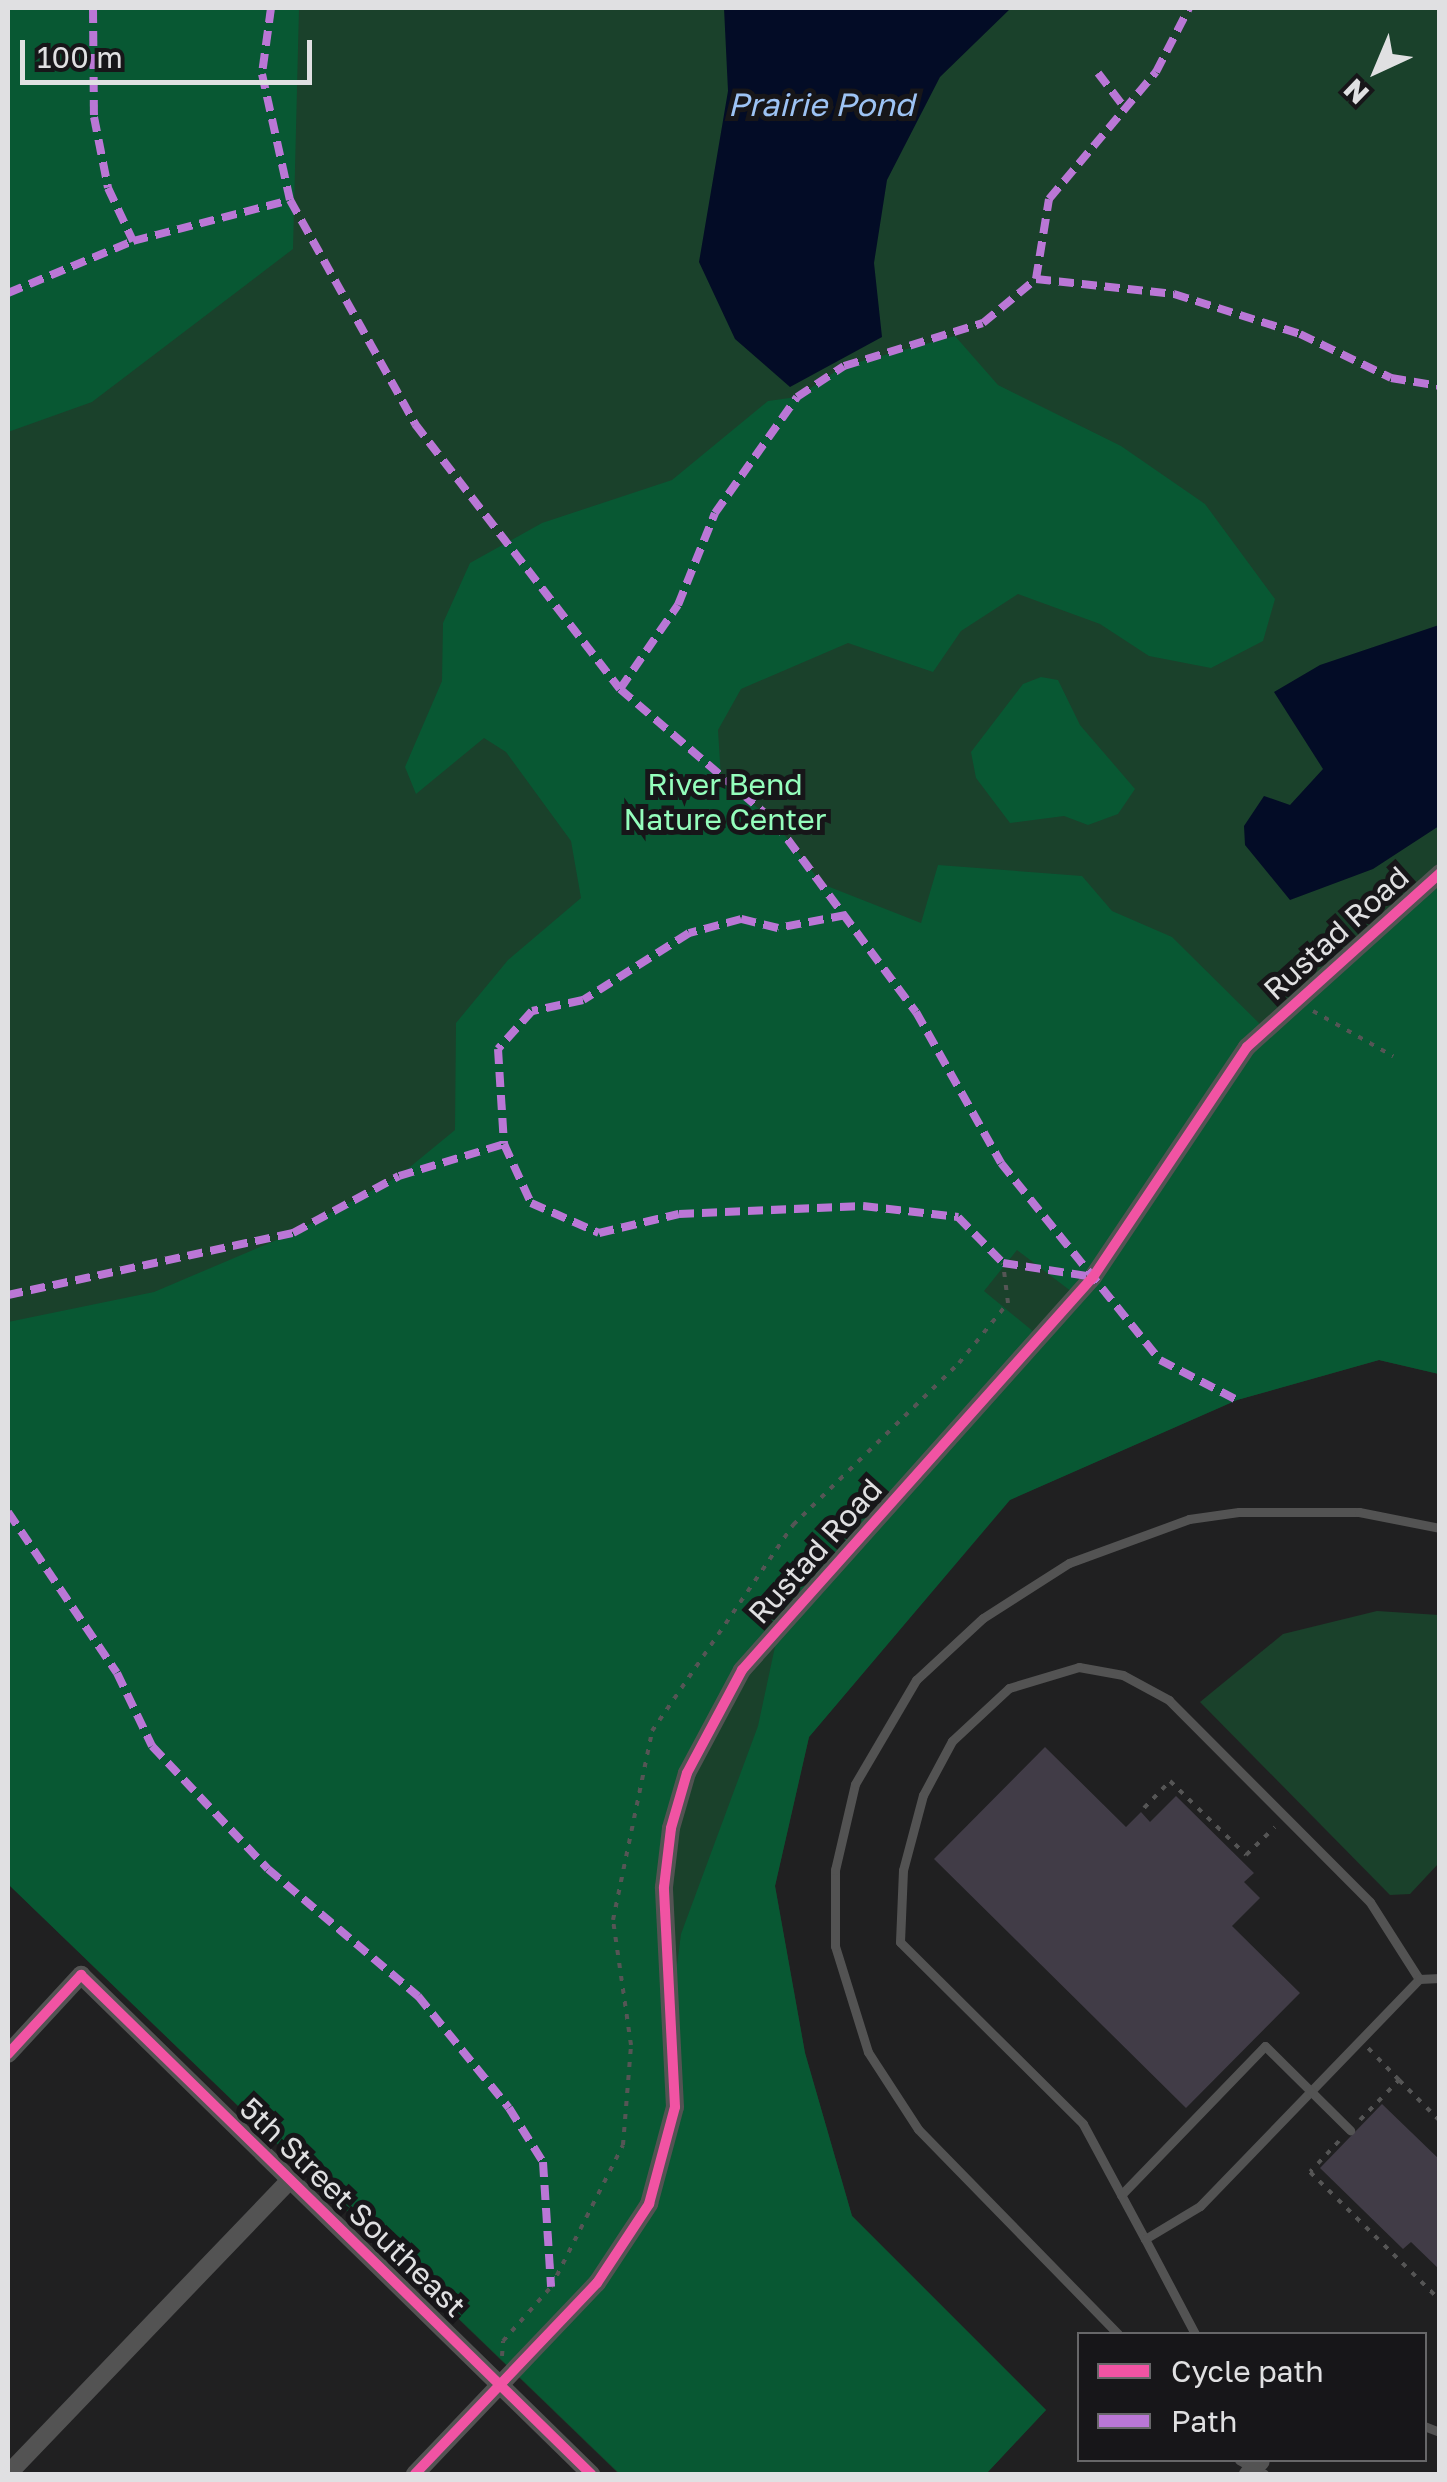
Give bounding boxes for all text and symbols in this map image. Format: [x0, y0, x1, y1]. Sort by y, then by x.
scale bar [25, 20, 318, 82]
north arrow [1327, 20, 1427, 120]
text: 100 m [37, 39, 123, 75]
text: N [1337, 73, 1375, 111]
water label: Prairie Pond [728, 85, 914, 123]
park label: River Bend Nature Center [624, 766, 826, 836]
street label: Rustad Road [1256, 859, 1416, 1007]
street label: Rustad Road [741, 1471, 889, 1631]
street label: 5th Street Southeast [233, 2090, 473, 2324]
legend [1077, 2332, 1427, 2462]
text: Cycle path [1171, 2353, 1324, 2389]
text: Path [1171, 2403, 1237, 2439]

